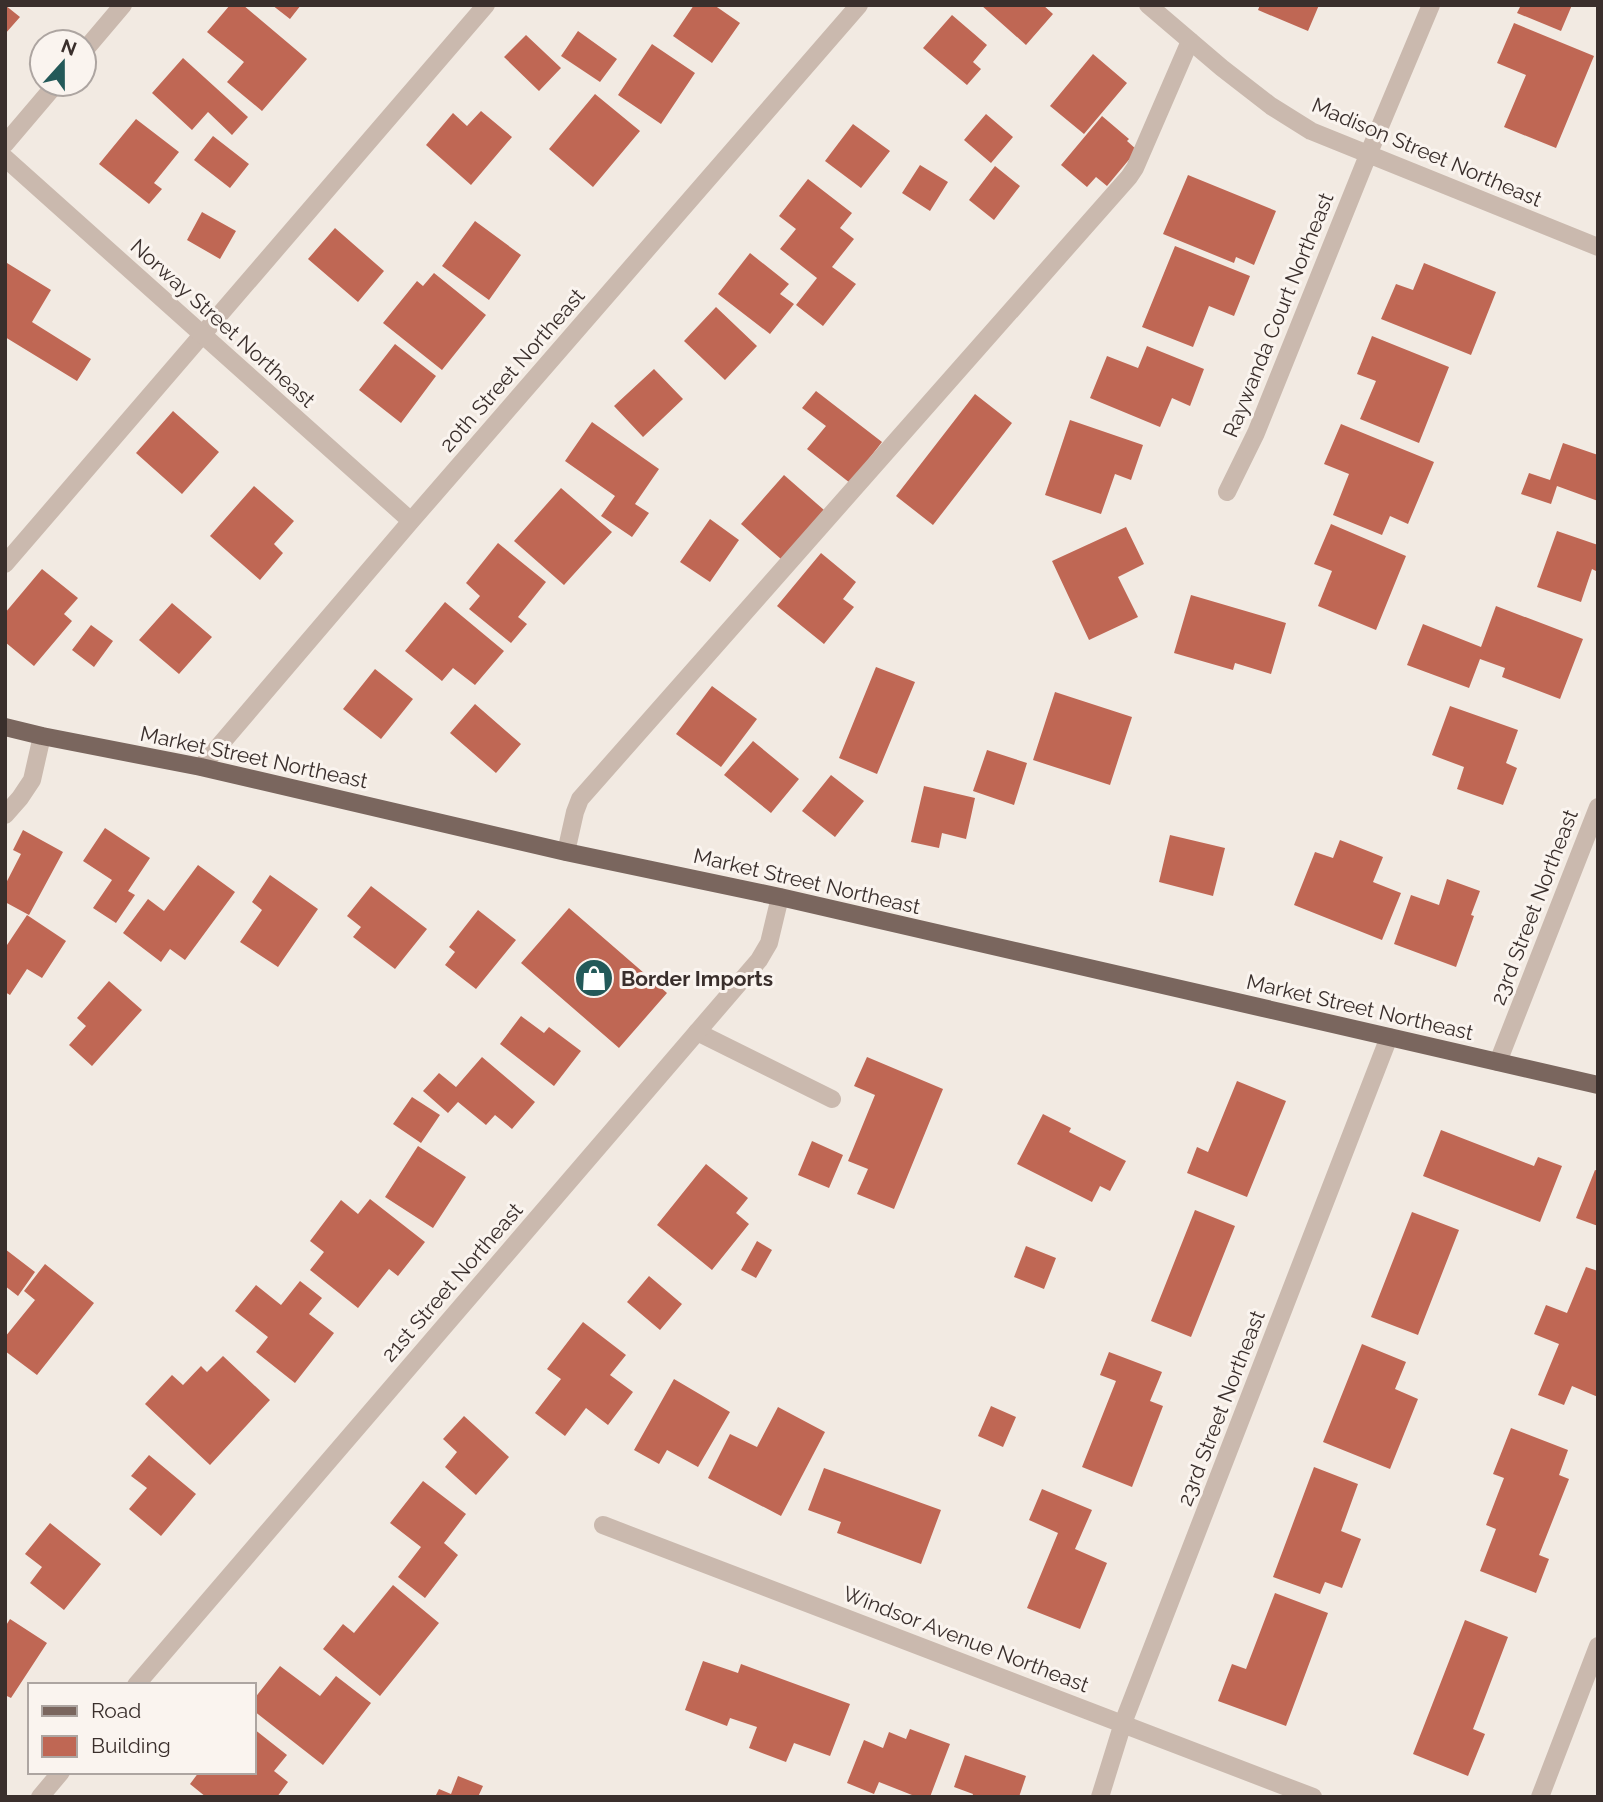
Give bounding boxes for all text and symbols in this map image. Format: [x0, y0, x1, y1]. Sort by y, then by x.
north arrow [28, 28, 98, 98]
text: N [58, 34, 80, 60]
street label: Madison Street Northeast [1308, 92, 1546, 212]
street label: Raywanda Court Northeast [1217, 189, 1339, 441]
street label: Norway Street Northeast [126, 234, 320, 412]
street label: 20th Street Northeast [434, 283, 590, 457]
street label: Market Street Northeast [138, 721, 370, 793]
street label: 23rd Street Northeast [1485, 806, 1583, 1008]
street label: Market Street Northeast [691, 843, 923, 919]
shop icon: Border Imports [573, 957, 615, 999]
place label: Border Imports [621, 966, 773, 991]
street label: Market Street Northeast [1244, 969, 1476, 1045]
street label: 21st Street Northeast [376, 1198, 528, 1366]
street label: 23rd Street Northeast [1172, 1307, 1270, 1509]
street label: Windsor Avenue Northeast [840, 1581, 1092, 1697]
legend [28, 1683, 256, 1774]
text: Road [91, 1698, 141, 1723]
text: Building [91, 1733, 171, 1758]

